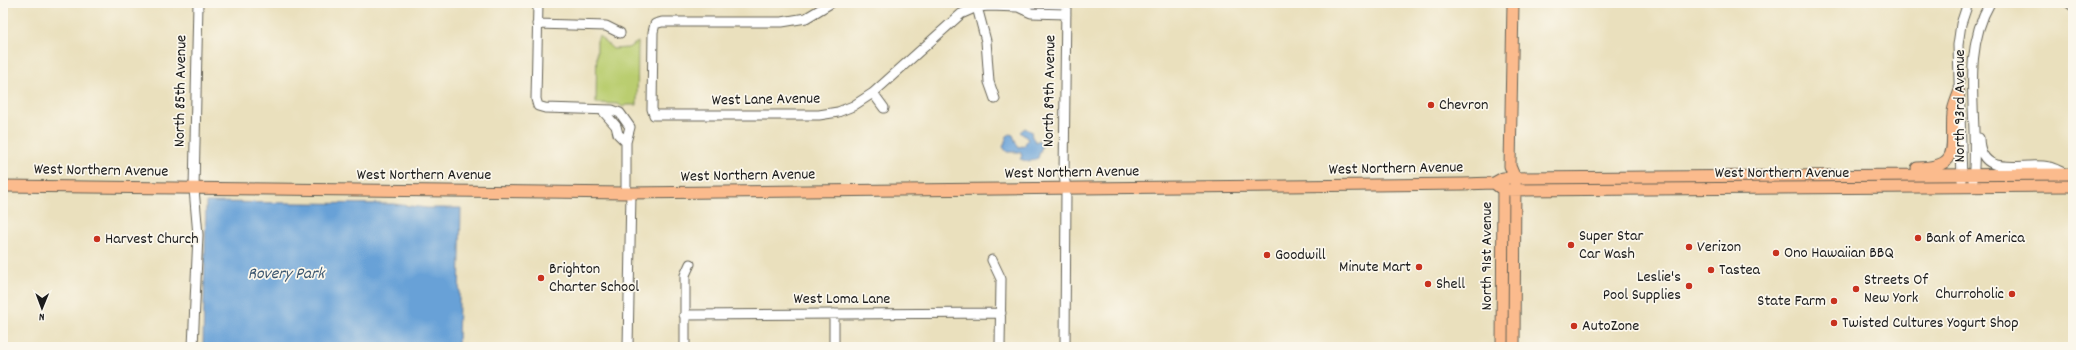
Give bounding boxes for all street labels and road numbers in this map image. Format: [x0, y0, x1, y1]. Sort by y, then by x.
street label: North 85th Avenue [169, 35, 193, 147]
street label: North 89th Avenue [1038, 35, 1062, 147]
street label: North 93rd Avenue [1949, 49, 1972, 163]
street label: West Lane Avenue [712, 88, 820, 112]
street label: West Northern Avenue [1329, 156, 1463, 182]
street label: West Northern Avenue [34, 158, 168, 184]
street label: West Northern Avenue [1005, 160, 1139, 186]
street label: West Northern Avenue [1715, 162, 1849, 185]
street label: West Northern Avenue [681, 163, 815, 189]
street label: West Northern Avenue [357, 164, 491, 187]
street label: North 91st Avenue [1476, 202, 1499, 310]
street label: West Loma Lane [794, 288, 890, 311]

